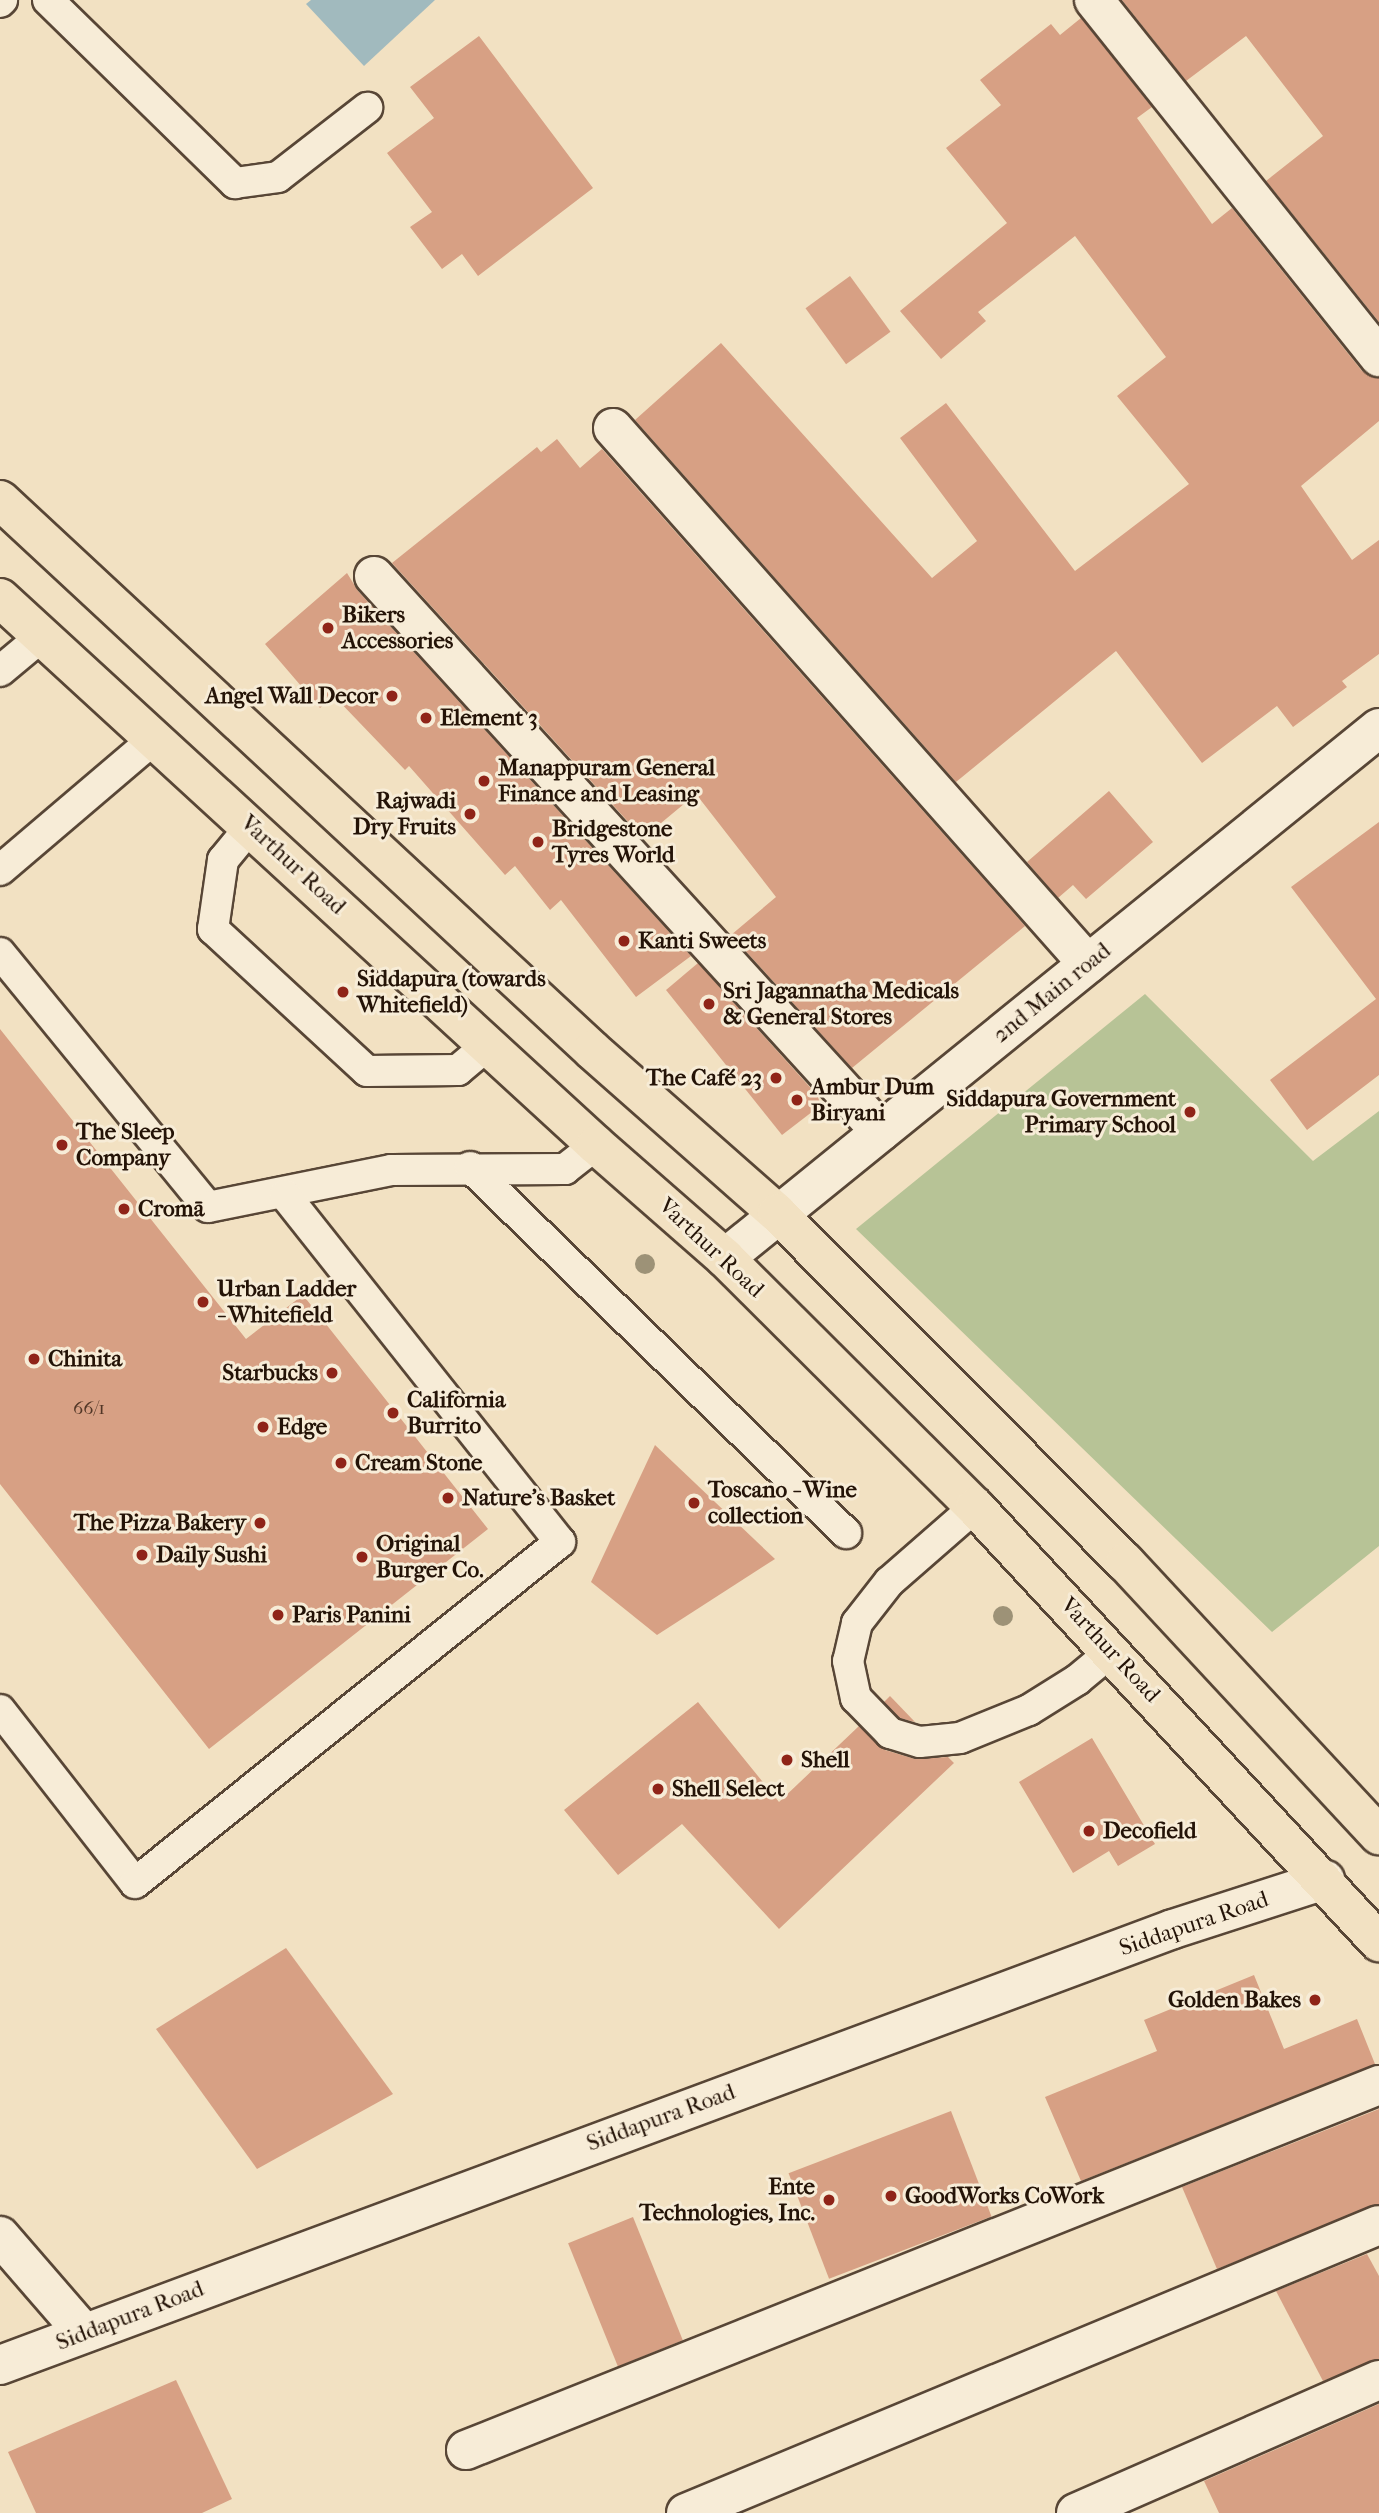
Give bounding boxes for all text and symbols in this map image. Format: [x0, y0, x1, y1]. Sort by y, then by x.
place label: Bikers Accessories [342, 601, 453, 655]
marker: Bikers Accessories [320, 620, 336, 636]
place label: Angel Wall Decor [205, 682, 378, 710]
marker: Angel Wall Decor [384, 688, 400, 704]
place label: Element 3 [440, 704, 538, 732]
marker: Element 3 [418, 710, 434, 726]
place label: Manappuram General Finance and Leasing [498, 754, 715, 808]
marker: Manappuram General Finance and Leasing [476, 773, 492, 789]
place label: Rajwadi Dry Fruits [353, 787, 456, 841]
marker: Rajwadi Dry Fruits [462, 806, 478, 822]
street label: Varthur Road [235, 809, 351, 921]
place label: Bridgestone Tyres World [552, 815, 675, 869]
marker: Bridgestone Tyres World [530, 834, 546, 850]
place label: Kanti Sweets [638, 927, 766, 955]
marker: Kanti Sweets [616, 933, 632, 949]
street label: 2nd Main road [987, 937, 1117, 1049]
place label: Siddapura (towards Whitefield) [357, 965, 546, 1019]
place label: Sri Jagannatha Medicals & General Stores [723, 977, 959, 1031]
marker: Siddapura (towards Whitefield) [335, 984, 351, 1000]
marker: Sri Jagannatha Medicals & General Stores [701, 996, 717, 1012]
place label: The Café 23 [646, 1064, 762, 1092]
marker: The Café 23 [768, 1070, 784, 1086]
place label: Ambur Dum Biryani [811, 1073, 934, 1127]
place label: Siddapura Government Primary School [946, 1085, 1176, 1139]
marker: Ambur Dum Biryani [789, 1092, 805, 1108]
marker: Siddapura Government Primary School [1182, 1104, 1198, 1120]
place label: The Sleep Company [76, 1118, 174, 1172]
marker: The Sleep Company [54, 1137, 70, 1153]
street label: Varthur Road [653, 1192, 769, 1304]
place label: Cromā [138, 1195, 204, 1223]
marker: Cromā [116, 1201, 132, 1217]
place label: Urban Ladder - Whitefield [217, 1275, 356, 1329]
marker: Urban Ladder - Whitefield [195, 1294, 211, 1310]
place label: Chinita [48, 1345, 122, 1373]
marker: Chinita [26, 1351, 42, 1367]
place label: Starbucks [222, 1359, 318, 1387]
marker: Starbucks [324, 1365, 340, 1381]
place label: California Burrito [407, 1386, 506, 1440]
house number: 66/1 [73, 1398, 105, 1420]
marker: California Burrito [385, 1405, 401, 1421]
place label: Edge [277, 1413, 327, 1441]
marker: Edge [255, 1419, 271, 1435]
place label: Cream Stone [355, 1449, 482, 1477]
marker: Cream Stone [333, 1455, 349, 1471]
place label: Toscano - Wine collection [708, 1476, 857, 1530]
place label: Nature's Basket [462, 1484, 615, 1512]
marker: Nature's Basket [440, 1490, 456, 1506]
marker: Toscano - Wine collection [686, 1495, 702, 1511]
place label: The Pizza Bakery [74, 1509, 246, 1537]
marker: The Pizza Bakery [252, 1515, 268, 1531]
place label: Original Burger Co. [376, 1530, 484, 1584]
place label: Daily Sushi [156, 1541, 267, 1569]
marker: Daily Sushi [134, 1547, 150, 1563]
marker: Original Burger Co. [354, 1549, 370, 1565]
street label: Varthur Road [1054, 1592, 1166, 1708]
place label: Paris Panini [292, 1601, 411, 1629]
marker: Paris Panini [270, 1607, 286, 1623]
place label: Shell [801, 1746, 850, 1774]
marker: Shell [779, 1752, 795, 1768]
place label: Shell Select [672, 1775, 785, 1803]
marker: Shell Select [650, 1781, 666, 1797]
place label: Decofield [1103, 1817, 1197, 1845]
marker: Decofield [1081, 1823, 1097, 1839]
street label: Siddapura Road [1116, 1886, 1272, 1962]
place label: Golden Bakes [1168, 1986, 1301, 2014]
marker: Golden Bakes [1307, 1992, 1323, 2008]
street label: Siddapura Road [583, 2078, 739, 2158]
place label: Ente Technologies, Inc. [639, 2173, 815, 2227]
place label: GoodWorks CoWork [905, 2182, 1104, 2210]
marker: GoodWorks CoWork [883, 2188, 899, 2204]
marker: Ente Technologies, Inc. [821, 2192, 837, 2208]
street label: Siddapura Road [52, 2275, 208, 2357]

